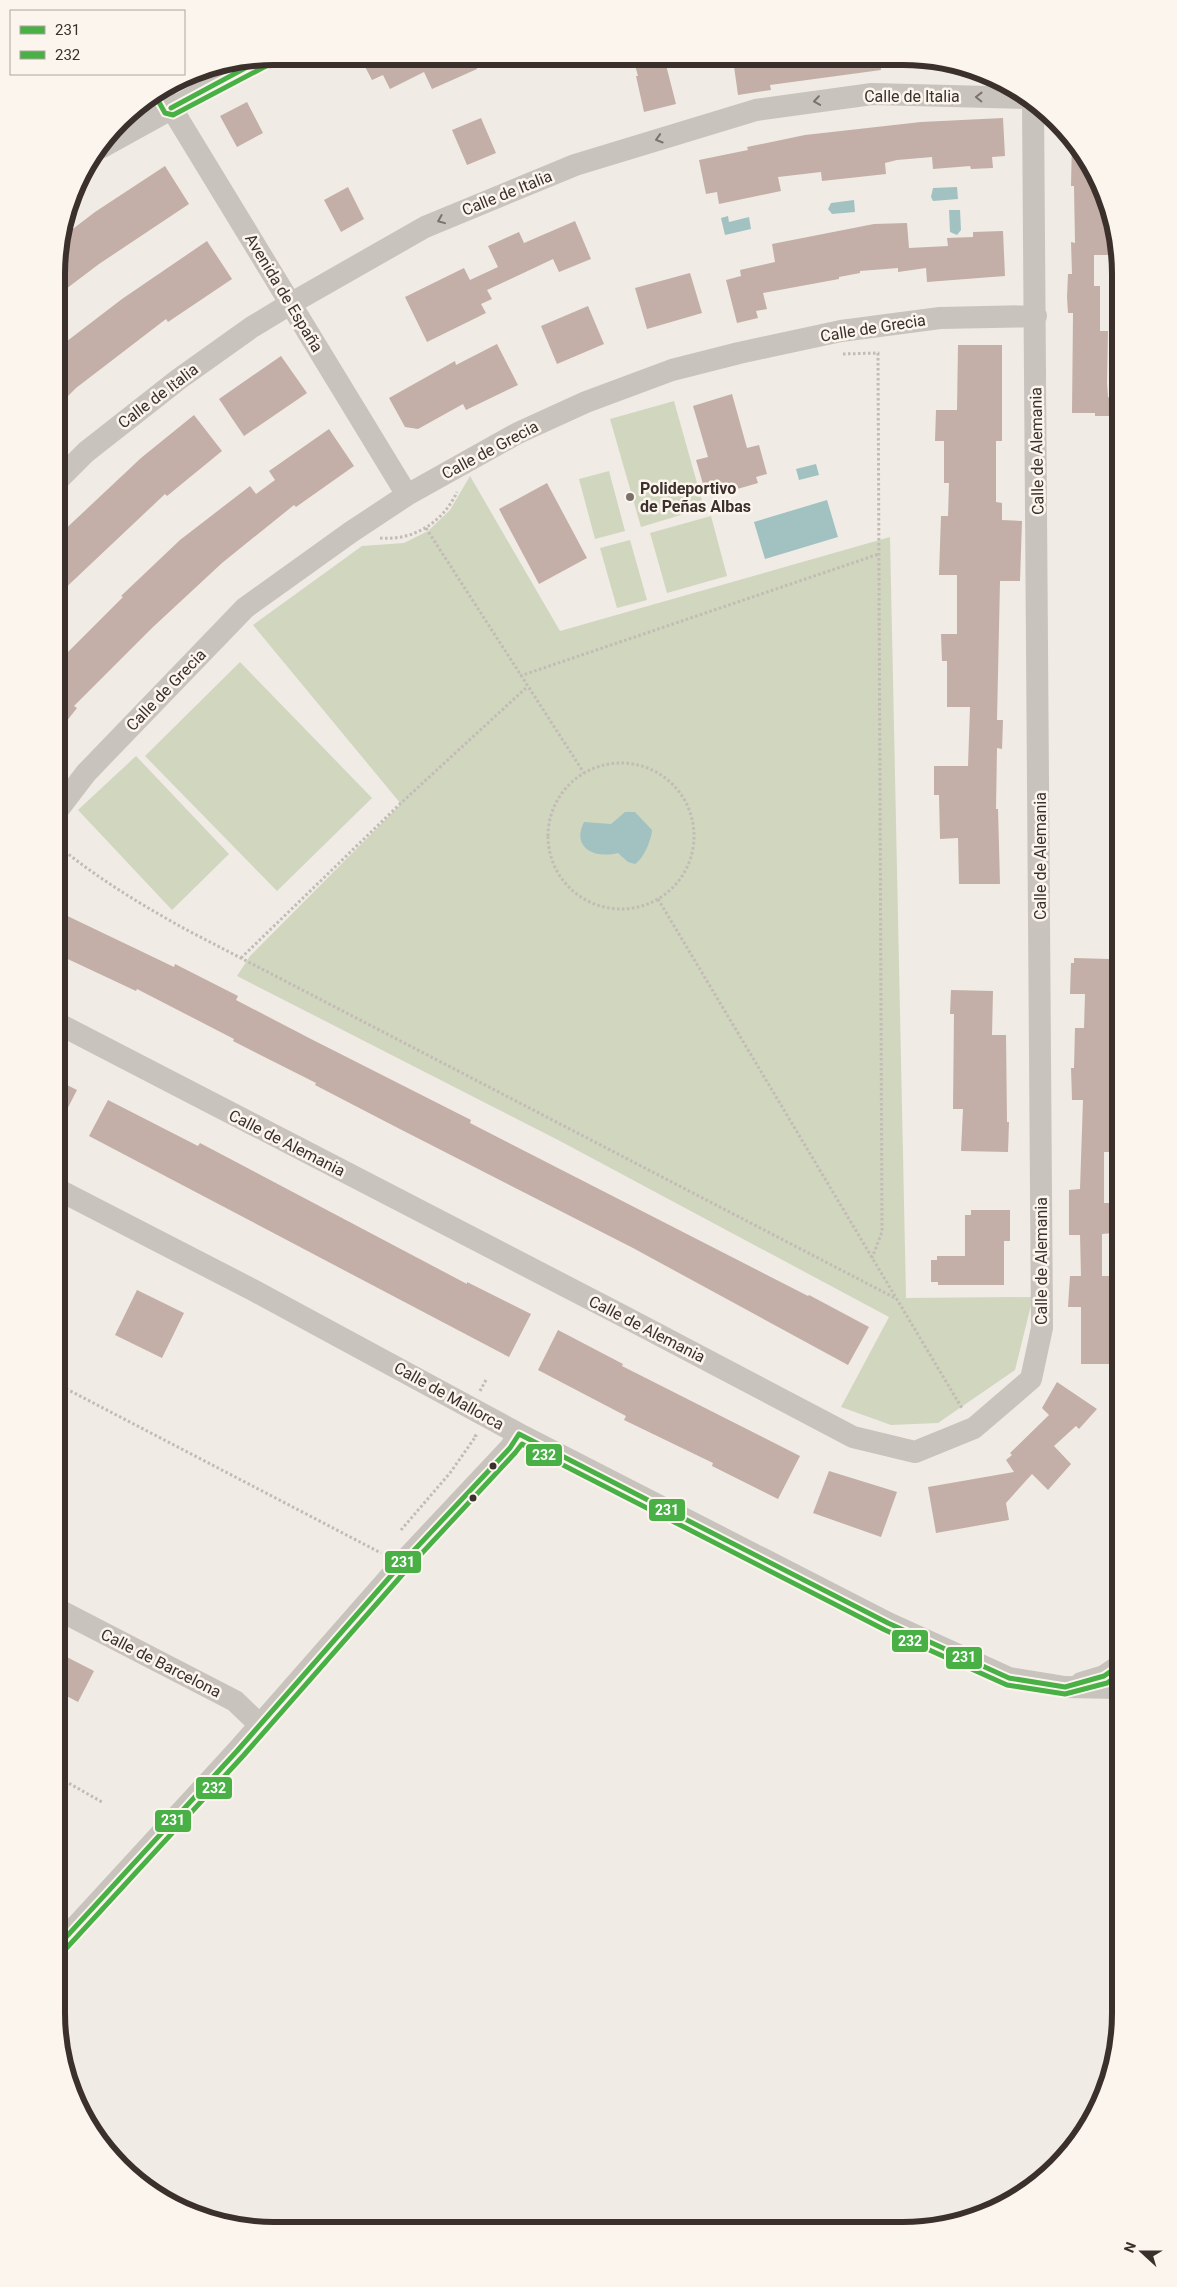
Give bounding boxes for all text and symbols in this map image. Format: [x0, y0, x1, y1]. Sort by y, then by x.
legend [10, 10, 185, 75]
text: 231 [55, 21, 80, 39]
text: 232 [55, 46, 80, 64]
street label: Calle de Italia [864, 87, 960, 106]
one-way arrow [975, 91, 983, 102]
one-way arrow [812, 96, 821, 106]
one-way arrow [656, 134, 664, 144]
street label: Calle de Italia [459, 166, 555, 220]
one-way arrow [438, 214, 446, 224]
street label: Avenida de España [241, 230, 327, 356]
street label: Calle de Grecia [819, 310, 927, 346]
street label: Calle de Italia [114, 360, 202, 432]
street label: Calle de Alemania [1026, 387, 1048, 515]
street label: Calle de Grecia [439, 417, 541, 483]
place label: Polideportivo de Peñas Albas [640, 479, 751, 516]
marker: Polideportivo de Peñas Albas [624, 491, 636, 503]
street label: Calle de Grecia [122, 645, 210, 735]
street label: Calle de Alemania [1031, 792, 1050, 920]
street label: Calle de Alemania [226, 1106, 348, 1180]
street label: Calle de Alemania [1032, 1197, 1051, 1325]
street label: Calle de Alemania [586, 1292, 708, 1366]
street label: Calle de Mallorca [391, 1358, 507, 1434]
line badge: 232 [525, 1443, 563, 1467]
text: 232 [532, 1447, 556, 1463]
unlabelled marker [488, 1461, 498, 1471]
unlabelled marker [468, 1493, 478, 1503]
line badge: 231 [648, 1498, 686, 1522]
text: 231 [655, 1502, 679, 1518]
line badge: 231 [384, 1550, 422, 1574]
text: 231 [391, 1554, 415, 1570]
street label: Calle de Barcelona [98, 1625, 224, 1701]
line badge: 232 [891, 1629, 929, 1653]
text: 232 [898, 1633, 922, 1649]
line badge: 231 [945, 1646, 983, 1670]
text: 231 [952, 1649, 976, 1665]
line badge: 232 [195, 1776, 233, 1800]
text: 232 [202, 1780, 226, 1796]
line badge: 231 [154, 1809, 192, 1833]
text: 231 [161, 1812, 185, 1828]
north arrow [1117, 2227, 1167, 2277]
text: N [1121, 2240, 1139, 2255]

